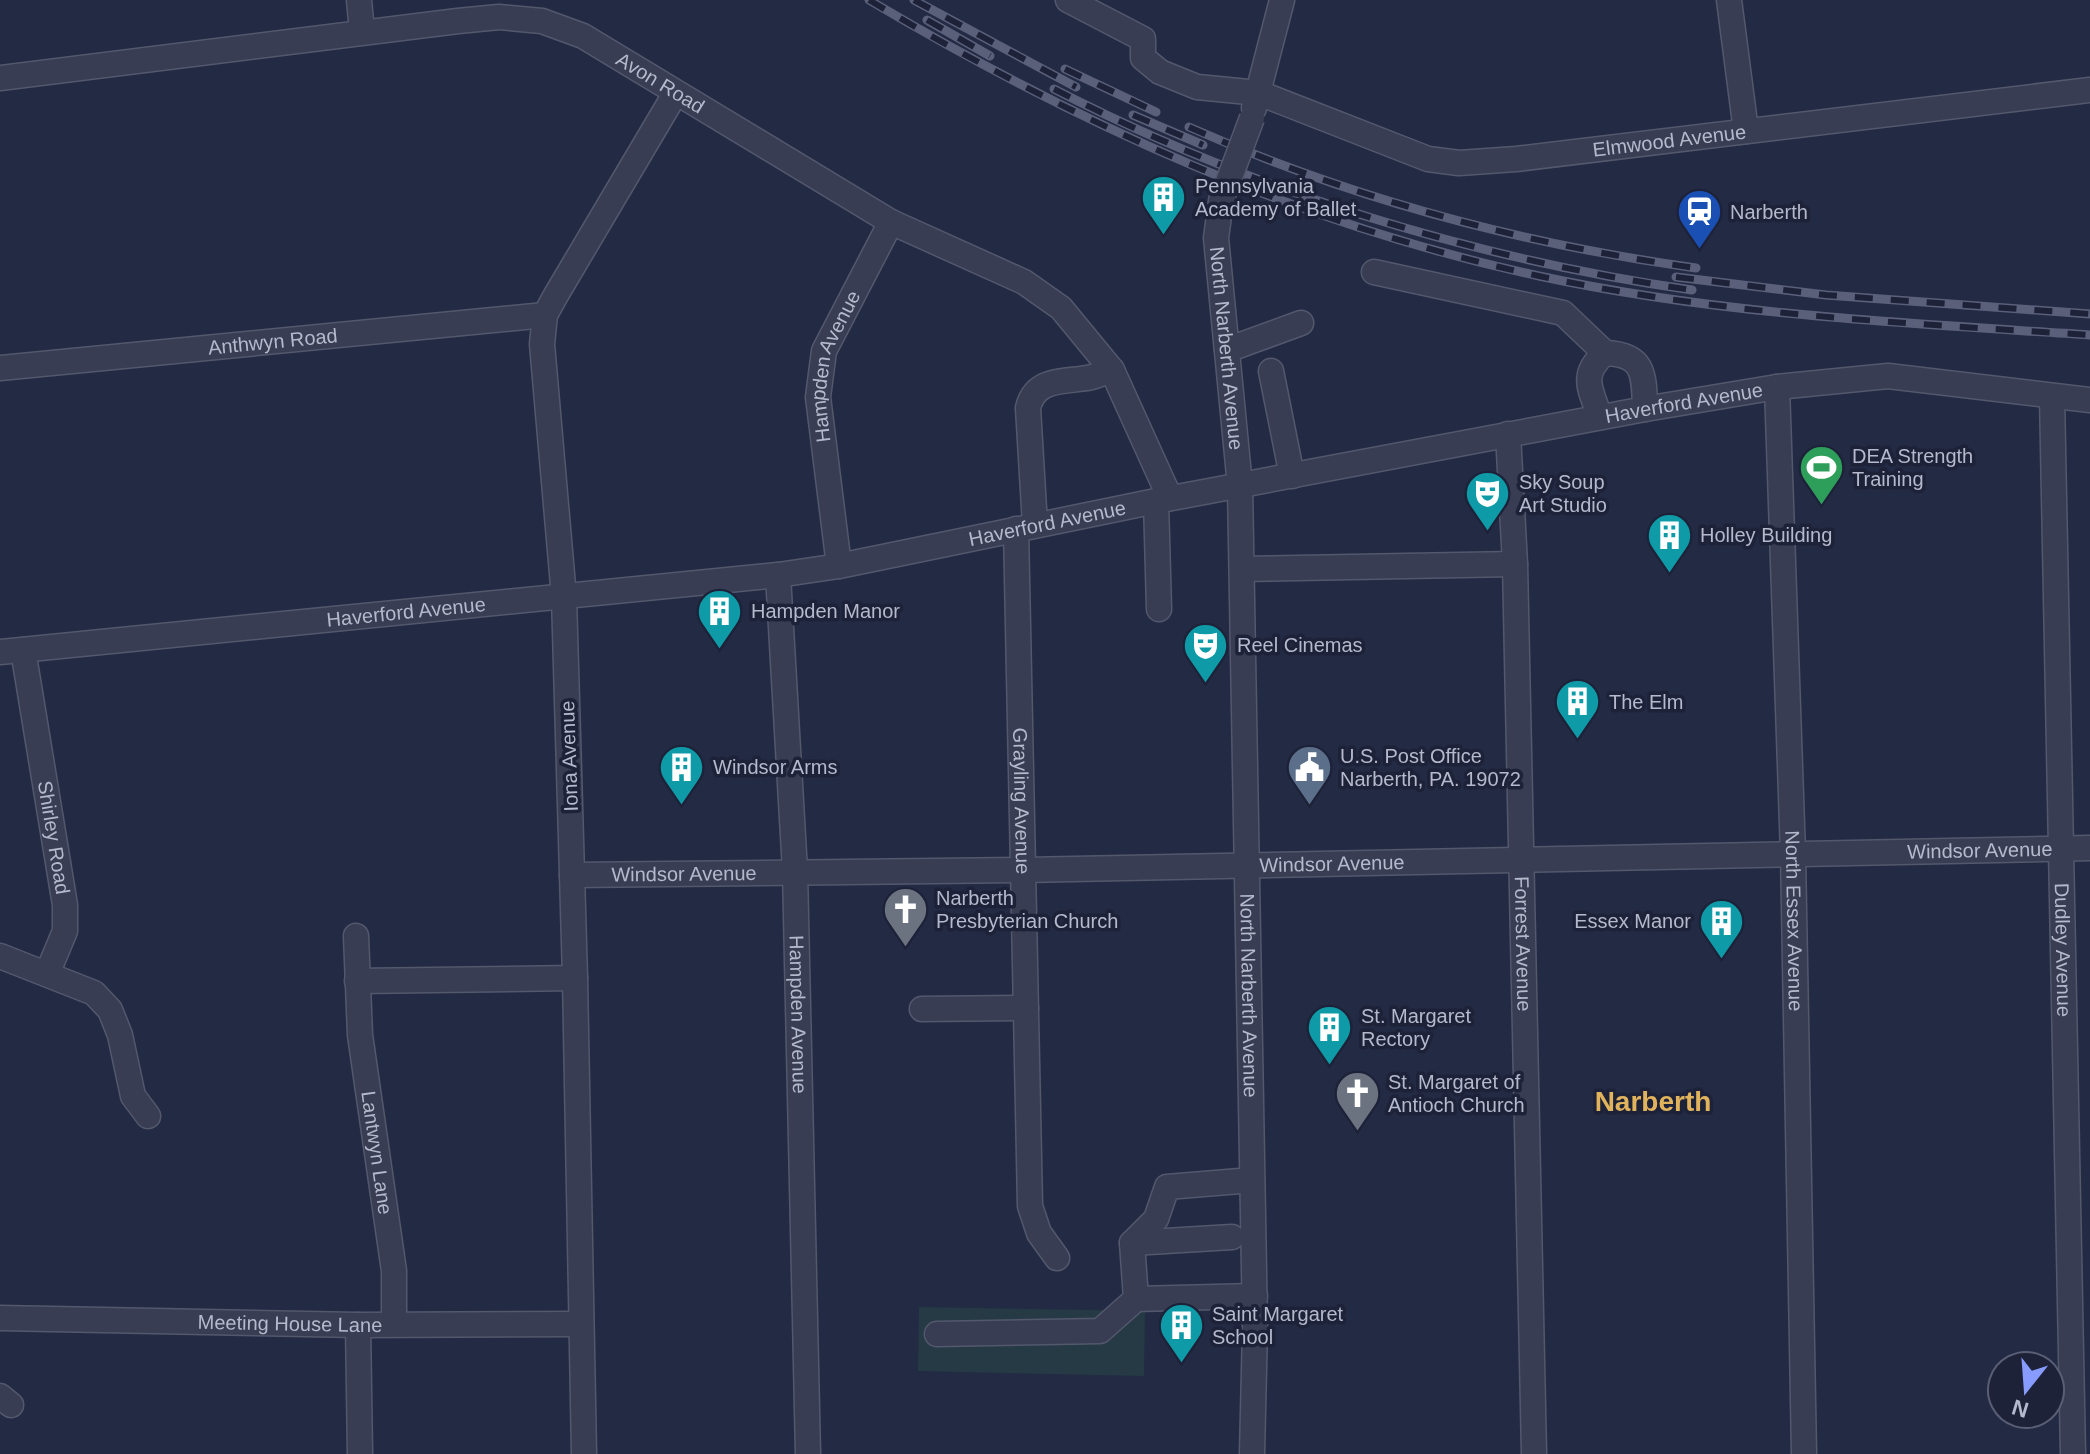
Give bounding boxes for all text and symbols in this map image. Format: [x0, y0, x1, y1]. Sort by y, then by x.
street label: Avon Road [613, 48, 708, 118]
street label: Elmwood Avenue [1591, 120, 1747, 161]
building icon: Pennsylvania Academy of Ballet [1140, 174, 1188, 237]
place label: Pennsylvania Academy of Ballet [1195, 175, 1357, 220]
station icon: Narberth [1675, 188, 1723, 251]
place label: Narberth [1730, 201, 1808, 223]
street label: North Narberth Avenue [1206, 245, 1247, 451]
street label: Hampden Avenue [807, 287, 864, 444]
street label: Anthwyn Road [207, 324, 339, 359]
street label: Haverford Avenue [1603, 379, 1764, 427]
sports icon: DEA Strength Training [1797, 443, 1845, 506]
place label: DEA Strength Training [1852, 445, 1973, 490]
theatre icon: Sky Soup Art Studio [1464, 470, 1512, 533]
place label: Sky Soup Art Studio [1519, 471, 1607, 516]
street label: Haverford Avenue [967, 496, 1128, 550]
building icon: Holley Building [1645, 511, 1693, 574]
place label: Holley Building [1700, 524, 1832, 546]
building icon: Hampden Manor [696, 587, 744, 650]
street label: Haverford Avenue [325, 593, 487, 631]
place label: Hampden Manor [751, 600, 900, 622]
theatre icon: Reel Cinemas [1182, 621, 1230, 684]
place label: Reel Cinemas [1237, 634, 1363, 656]
building icon: The Elm [1554, 678, 1602, 741]
place label: The Elm [1609, 691, 1683, 713]
street label: Iona Avenue [556, 700, 582, 812]
street label: Grayling Avenue [1009, 728, 1034, 874]
building icon: Windsor Arms [658, 743, 706, 806]
public building icon: U.S. Post Office Narberth, PA. 19072 [1285, 744, 1333, 807]
place label: U.S. Post Office Narberth, PA. 19072 [1340, 745, 1521, 790]
place label: Windsor Arms [713, 756, 837, 778]
street label: Shirley Road [34, 779, 74, 896]
street label: North Essex Avenue [1781, 830, 1807, 1011]
street label: Windsor Avenue [1907, 838, 2053, 863]
street label: Windsor Avenue [1259, 851, 1405, 876]
street label: Windsor Avenue [611, 862, 757, 886]
street label: Forrest Avenue [1511, 876, 1536, 1012]
street label: Dudley Avenue [2051, 883, 2075, 1017]
church icon: Narberth Presbyterian Church [881, 886, 929, 949]
place label: Narberth Presbyterian Church [936, 887, 1118, 932]
street label: North Narberth Avenue [1236, 893, 1262, 1098]
building icon: Essex Manor [1698, 897, 1746, 960]
place label: Essex Manor [1574, 910, 1691, 932]
street label: Hampden Avenue [785, 935, 811, 1094]
building icon: St. Margaret Rectory [1306, 1003, 1354, 1066]
place label: St. Margaret Rectory [1361, 1005, 1471, 1050]
church icon: St. Margaret of Antioch Church [1333, 1070, 1381, 1133]
place label: St. Margaret of Antioch Church [1388, 1071, 1525, 1116]
district label: Narberth [1595, 1086, 1711, 1117]
street label: Lantwyn Lane [357, 1089, 397, 1216]
building icon: Saint Margaret School [1157, 1301, 1205, 1364]
place label: Saint Margaret School [1212, 1303, 1344, 1348]
street label: Meeting House Lane [197, 1311, 382, 1336]
north arrow [1986, 1350, 2066, 1430]
text: N [2009, 1394, 2032, 1423]

